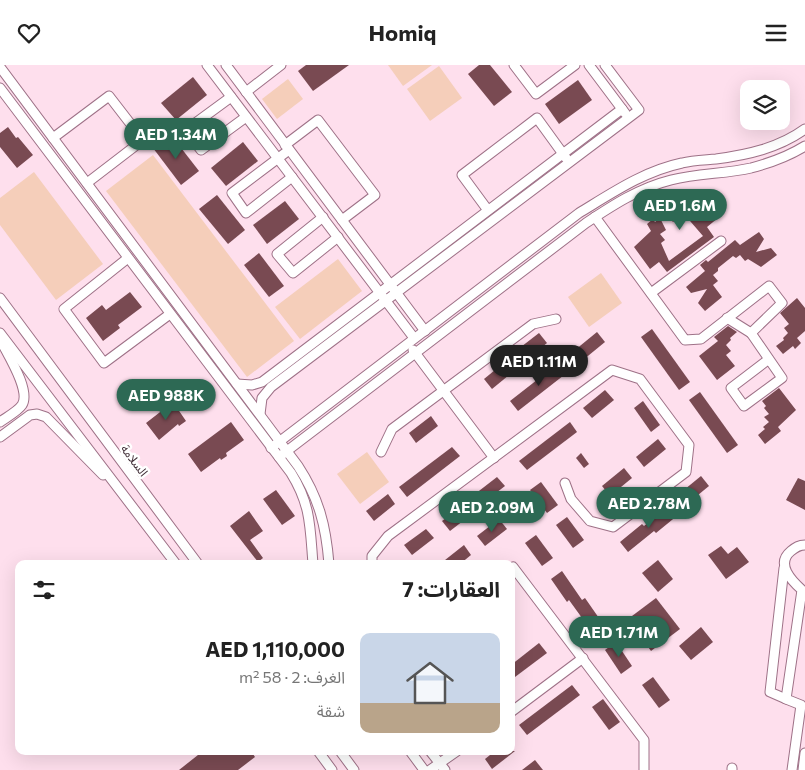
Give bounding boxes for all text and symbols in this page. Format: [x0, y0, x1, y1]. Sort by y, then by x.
icon: heart [15, 19, 43, 47]
text: Homiq [369, 19, 436, 46]
icon: menu [762, 19, 790, 47]
map controls [740, 80, 790, 130]
button: layers [740, 80, 790, 130]
pin: AED 1.34M [119, 117, 233, 160]
text: AED 1.34M [135, 124, 217, 143]
pin: AED 1.6M [628, 189, 732, 231]
text: AED 1.6M [644, 195, 716, 214]
pin: AED 1.11M [482, 345, 596, 387]
text: AED 1.11M [501, 351, 577, 370]
pin: AED 988K [114, 379, 218, 421]
text: AED 988K [128, 385, 204, 404]
street label: السلامة [119, 442, 151, 479]
pin: AED 2.78M [592, 487, 706, 529]
pin: AED 2.09M [435, 491, 549, 533]
text: AED 2.78M [607, 493, 691, 512]
text: AED 2.09M [450, 497, 534, 516]
icon: filters [30, 576, 58, 604]
text: العقارات: 7 [402, 576, 500, 601]
pin: AED 1.71M [562, 615, 676, 658]
text: AED 1.71M [580, 622, 658, 641]
text: AED 1,110,000 [205, 636, 345, 661]
icon: home [400, 653, 460, 713]
text: الغرف: 2 · 58 m² [239, 667, 345, 686]
text: شقة [317, 701, 345, 720]

